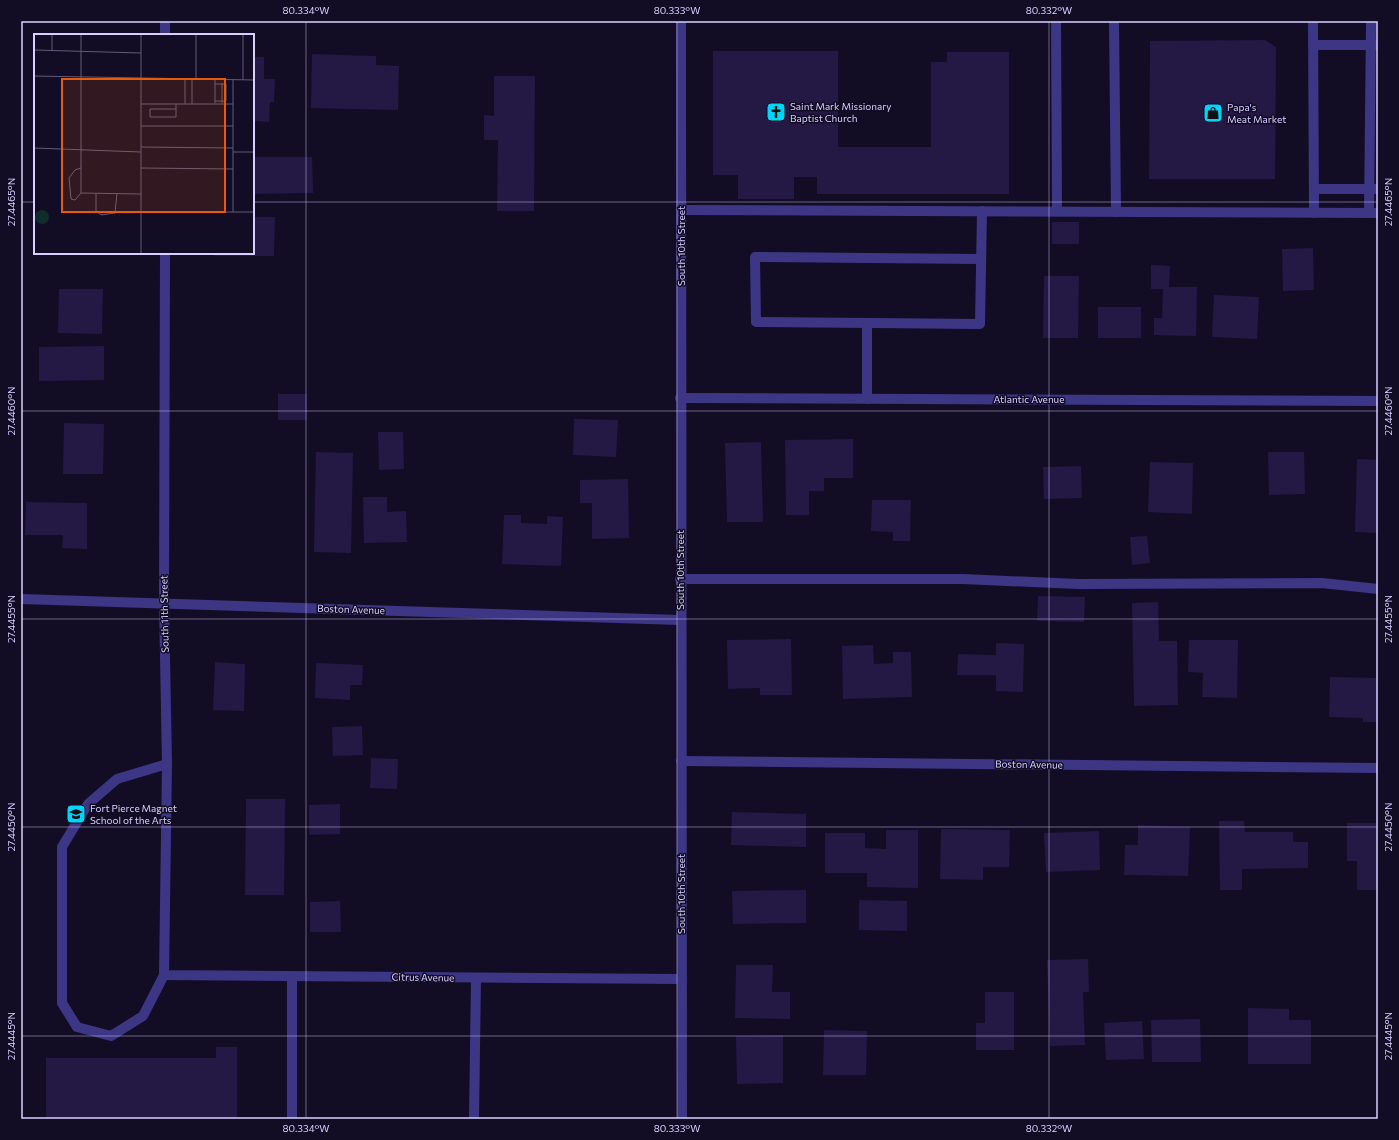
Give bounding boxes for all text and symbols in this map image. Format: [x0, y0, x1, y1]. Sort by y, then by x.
text: 80.334°W [282, 4, 330, 16]
text: 80.333°W [654, 4, 700, 16]
text: 80.332°W [1026, 4, 1072, 16]
inset map [34, 34, 254, 254]
place label: Saint Mark Missionary Baptist Church [790, 100, 891, 124]
church icon: Saint Mark Missionary Baptist Church [765, 101, 787, 123]
place label: Papa's Meat Market [1227, 101, 1286, 125]
shop icon: Papa's Meat Market [1202, 102, 1224, 124]
text: 27.4465°N [5, 178, 17, 226]
text: 27.4465°N [1382, 178, 1394, 226]
street label: South 10th Street [675, 206, 687, 286]
text: 27.4460°N [5, 386, 17, 436]
text: 27.4460°N [1382, 386, 1394, 436]
street label: Atlantic Avenue [994, 393, 1064, 405]
street label: South 10th Street [674, 530, 686, 610]
street label: South 11th Street [157, 575, 171, 653]
text: 27.4455°N [5, 595, 17, 643]
text: 27.4455°N [1382, 595, 1394, 643]
street label: Boston Avenue [317, 602, 385, 616]
street label: Boston Avenue [995, 757, 1063, 771]
place label: Fort Pierce Magnet School of the Arts [90, 802, 177, 826]
text: 27.4450°N [5, 803, 17, 851]
school or university icon: Fort Pierce Magnet School of the Arts [65, 803, 87, 825]
text: 27.4450°N [1382, 803, 1394, 851]
street label: South 10th Street [675, 854, 687, 934]
street label: Citrus Avenue [391, 970, 455, 984]
text: 27.4445°N [5, 1012, 17, 1060]
text: 27.4445°N [1382, 1012, 1394, 1060]
text: 80.334°W [282, 1122, 330, 1134]
text: 80.333°W [654, 1122, 700, 1134]
text: 80.332°W [1026, 1122, 1072, 1134]

